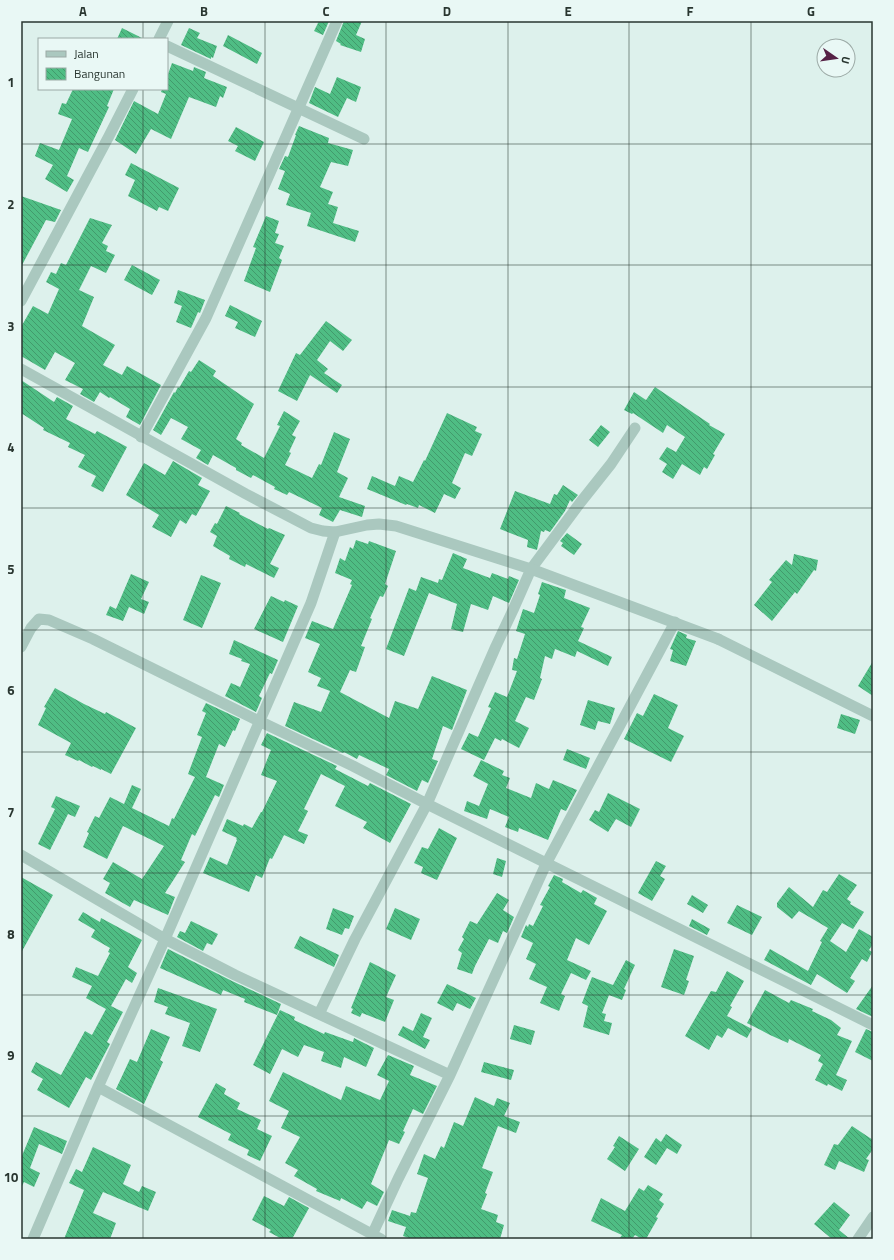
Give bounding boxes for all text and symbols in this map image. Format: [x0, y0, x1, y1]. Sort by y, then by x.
text: A [79, 1, 87, 21]
text: B [200, 1, 208, 21]
text: C [322, 1, 330, 21]
text: D [443, 1, 451, 21]
text: E [564, 1, 572, 21]
text: F [687, 1, 694, 21]
text: G [807, 1, 815, 21]
legend [38, 38, 168, 90]
north arrow [816, 38, 856, 78]
text: Jalan [74, 44, 99, 63]
text: U [837, 55, 854, 66]
text: Bangunan [74, 64, 125, 83]
text: 1 [7, 72, 15, 92]
text: 2 [7, 194, 15, 214]
text: 3 [7, 316, 15, 336]
text: 4 [7, 437, 15, 457]
text: 5 [7, 559, 15, 579]
text: 6 [7, 680, 15, 700]
text: 7 [7, 802, 15, 822]
text: 8 [7, 924, 15, 944]
text: 9 [7, 1045, 15, 1065]
text: 10 [4, 1167, 18, 1187]

